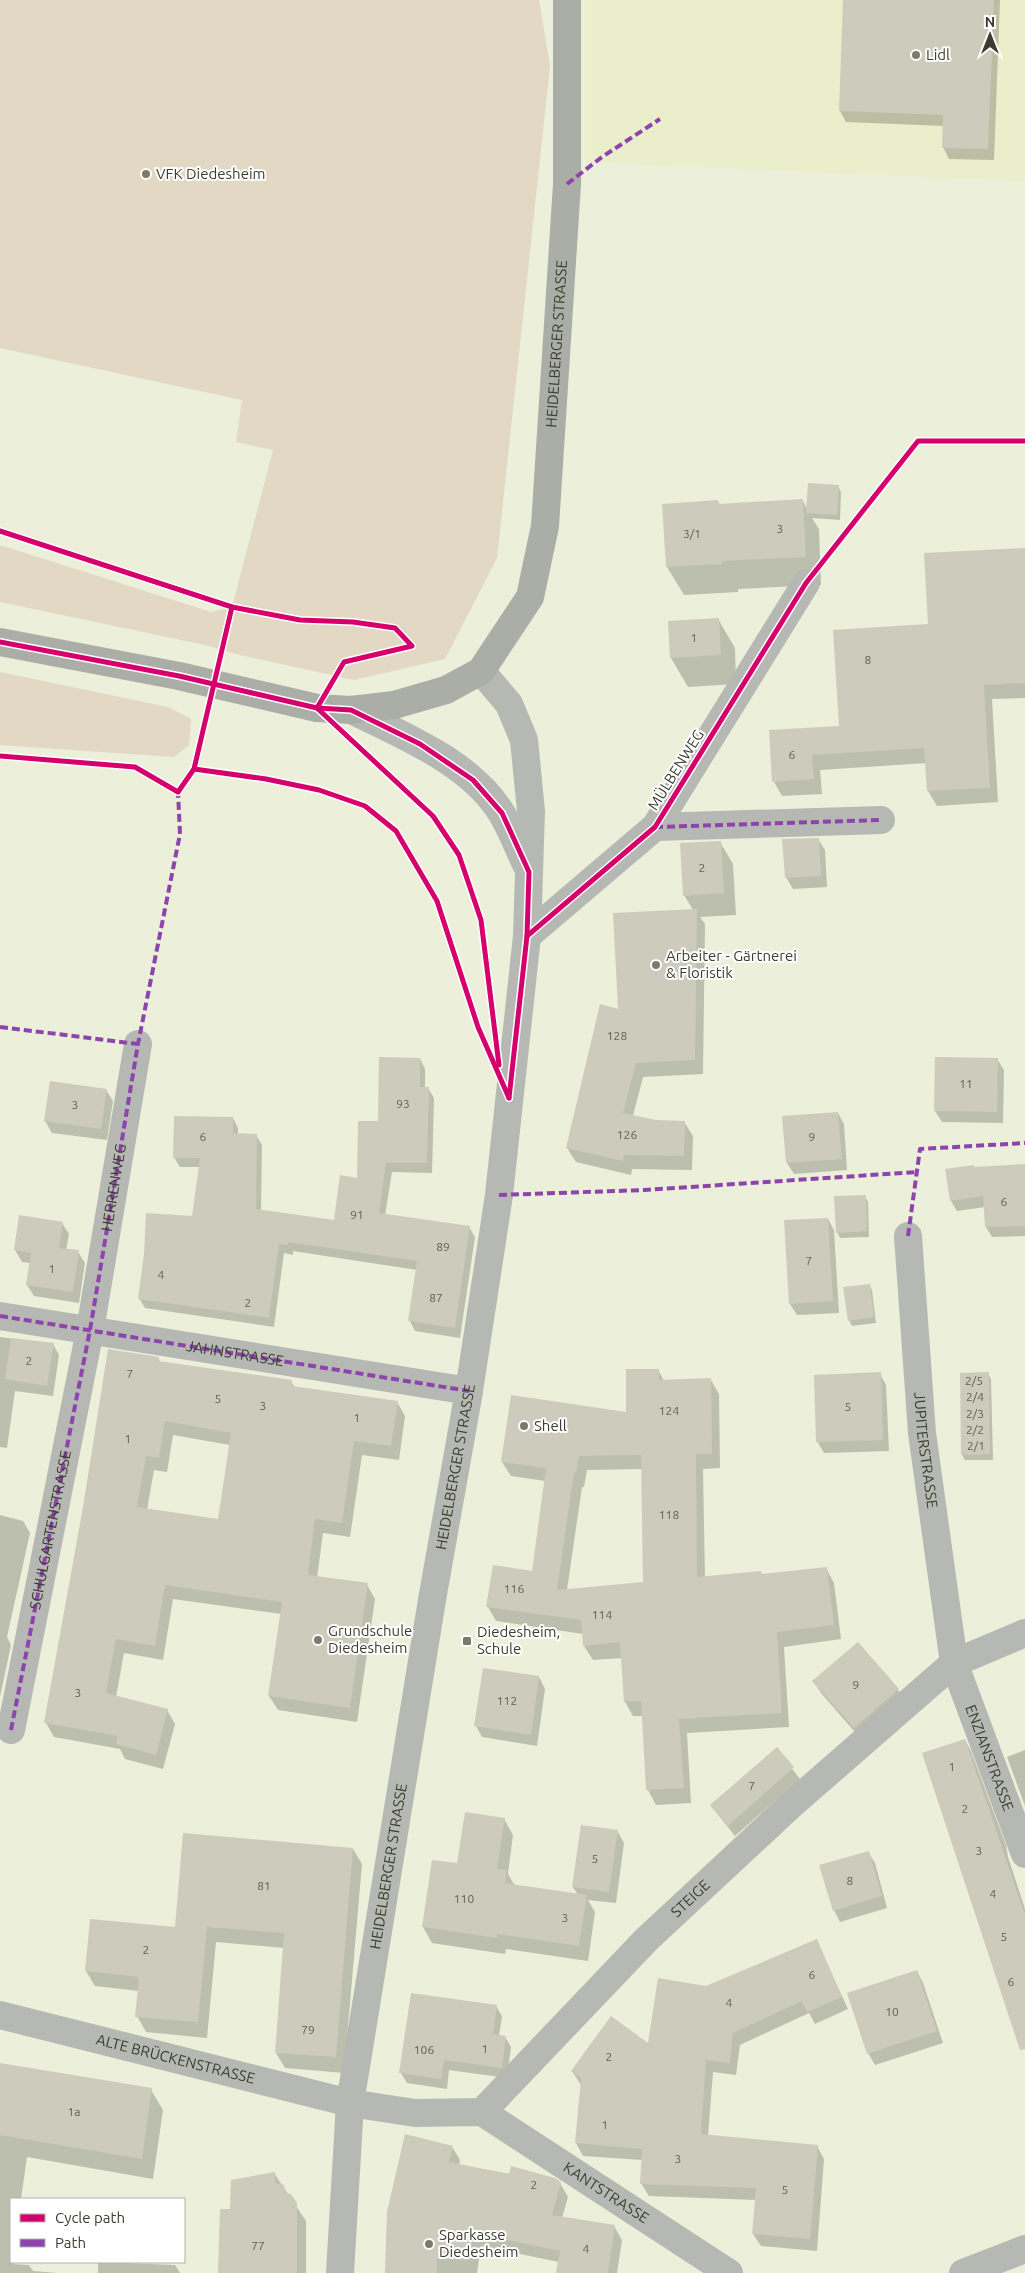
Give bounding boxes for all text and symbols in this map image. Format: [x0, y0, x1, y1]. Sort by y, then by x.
north arrow [965, 10, 1015, 60]
text: N [985, 14, 995, 30]
place label: Lidl [926, 46, 950, 63]
marker: Lidl [910, 49, 922, 61]
place label: VFK Diedesheim [156, 165, 266, 182]
marker: VFK Diedesheim [140, 168, 152, 180]
street label: HEIDELBERGER STRASSE [542, 259, 570, 428]
house number: 3 [777, 522, 783, 535]
house number: 3/1 [683, 527, 701, 540]
house number: 1 [691, 631, 697, 644]
house number: 8 [865, 653, 872, 666]
street label: MÜLBENWEG [644, 726, 707, 813]
house number: 6 [789, 748, 796, 761]
house number: 2 [699, 861, 705, 874]
place label: Arbeiter - Gärtnerei & Floristik [666, 947, 797, 981]
marker: Arbeiter - Gärtnerei & Floristik [650, 959, 662, 971]
house number: 128 [607, 1029, 627, 1042]
house number: 11 [959, 1077, 973, 1090]
house number: 93 [396, 1097, 410, 1110]
house number: 3 [72, 1098, 78, 1111]
house number: 126 [617, 1128, 637, 1141]
house number: 6 [200, 1130, 207, 1143]
house number: 9 [809, 1130, 815, 1143]
street label: HERRENWEG [98, 1142, 129, 1233]
house number: 6 [1001, 1195, 1008, 1208]
house number: 91 [350, 1208, 364, 1221]
house number: 89 [436, 1240, 450, 1253]
house number: 7 [806, 1254, 812, 1267]
house number: 1 [49, 1262, 55, 1275]
house number: 4 [158, 1268, 165, 1281]
house number: 87 [429, 1291, 443, 1304]
house number: 2 [245, 1296, 251, 1309]
street label: JAHNSTRASSE [185, 1337, 285, 1369]
house number: 2 [26, 1354, 32, 1367]
house number: 7 [127, 1367, 133, 1380]
house number: 2/5 [965, 1374, 983, 1387]
street label: HEIDELBERGER STRASSE [432, 1383, 478, 1551]
house number: 2/4 [966, 1390, 984, 1403]
house number: 5 [215, 1392, 221, 1405]
street label: JUPITERSTRASSE [911, 1392, 941, 1509]
house number: 3 [260, 1399, 266, 1412]
house number: 5 [845, 1400, 851, 1413]
house number: 124 [659, 1404, 679, 1417]
house number: 2/3 [966, 1407, 984, 1420]
house number: 1 [354, 1411, 360, 1424]
place label: Shell [534, 1417, 567, 1434]
marker: Shell [518, 1420, 530, 1432]
house number: 2/2 [966, 1423, 984, 1436]
house number: 1 [125, 1432, 131, 1445]
house number: 2/1 [967, 1439, 985, 1452]
street label: SCHULGARTENSTRASSE [26, 1449, 74, 1611]
house number: 118 [659, 1508, 679, 1521]
house number: 116 [504, 1582, 524, 1595]
house number: 114 [592, 1608, 612, 1621]
place label: Grundschule Diedesheim [328, 1622, 412, 1656]
place label: Diedesheim, Schule [477, 1623, 560, 1657]
marker: Grundschule Diedesheim [312, 1634, 324, 1646]
marker: Diedesheim, Schule [461, 1635, 473, 1647]
house number: 9 [853, 1678, 859, 1691]
house number: 3 [75, 1686, 81, 1699]
house number: 112 [497, 1694, 517, 1707]
street label: ENZIANSTRASSE [962, 1702, 1017, 1813]
house number: 1 [949, 1760, 955, 1773]
house number: 7 [749, 1779, 755, 1792]
street label: HEIDELBERGER STRASSE [366, 1782, 410, 1951]
house number: 2 [962, 1802, 968, 1815]
house number: 3 [976, 1844, 982, 1857]
house number: 5 [592, 1852, 598, 1865]
house number: 8 [847, 1874, 854, 1887]
street label: STEIGE [667, 1876, 713, 1920]
house number: 81 [257, 1879, 271, 1892]
house number: 4 [990, 1887, 997, 1900]
house number: 110 [454, 1892, 474, 1905]
house number: 3 [562, 1911, 568, 1924]
house number: 5 [1001, 1930, 1007, 1943]
house number: 2 [143, 1943, 149, 1956]
house number: 6 [809, 1968, 816, 1981]
house number: 6 [1008, 1975, 1015, 1988]
house number: 4 [726, 1996, 733, 2009]
house number: 10 [885, 2005, 899, 2018]
house number: 79 [301, 2023, 315, 2036]
street label: ALTE BRÜCKENSTRASSE [95, 2031, 257, 2087]
house number: 1 [482, 2042, 488, 2055]
house number: 106 [414, 2043, 434, 2056]
house number: 2 [606, 2050, 612, 2063]
house number: 1a [68, 2105, 80, 2118]
house number: 1 [602, 2118, 608, 2131]
house number: 3 [675, 2152, 681, 2165]
street label: KANTSTRASSE [560, 2158, 652, 2226]
house number: 2 [531, 2178, 537, 2191]
house number: 5 [782, 2183, 788, 2196]
legend [10, 2198, 185, 2263]
text: Cycle path [55, 2209, 125, 2226]
place label: Sparkasse Diedesheim [439, 2226, 519, 2260]
text: Path [55, 2234, 86, 2251]
marker: Sparkasse Diedesheim [423, 2238, 435, 2250]
house number: 77 [251, 2239, 265, 2252]
house number: 4 [583, 2242, 590, 2255]

